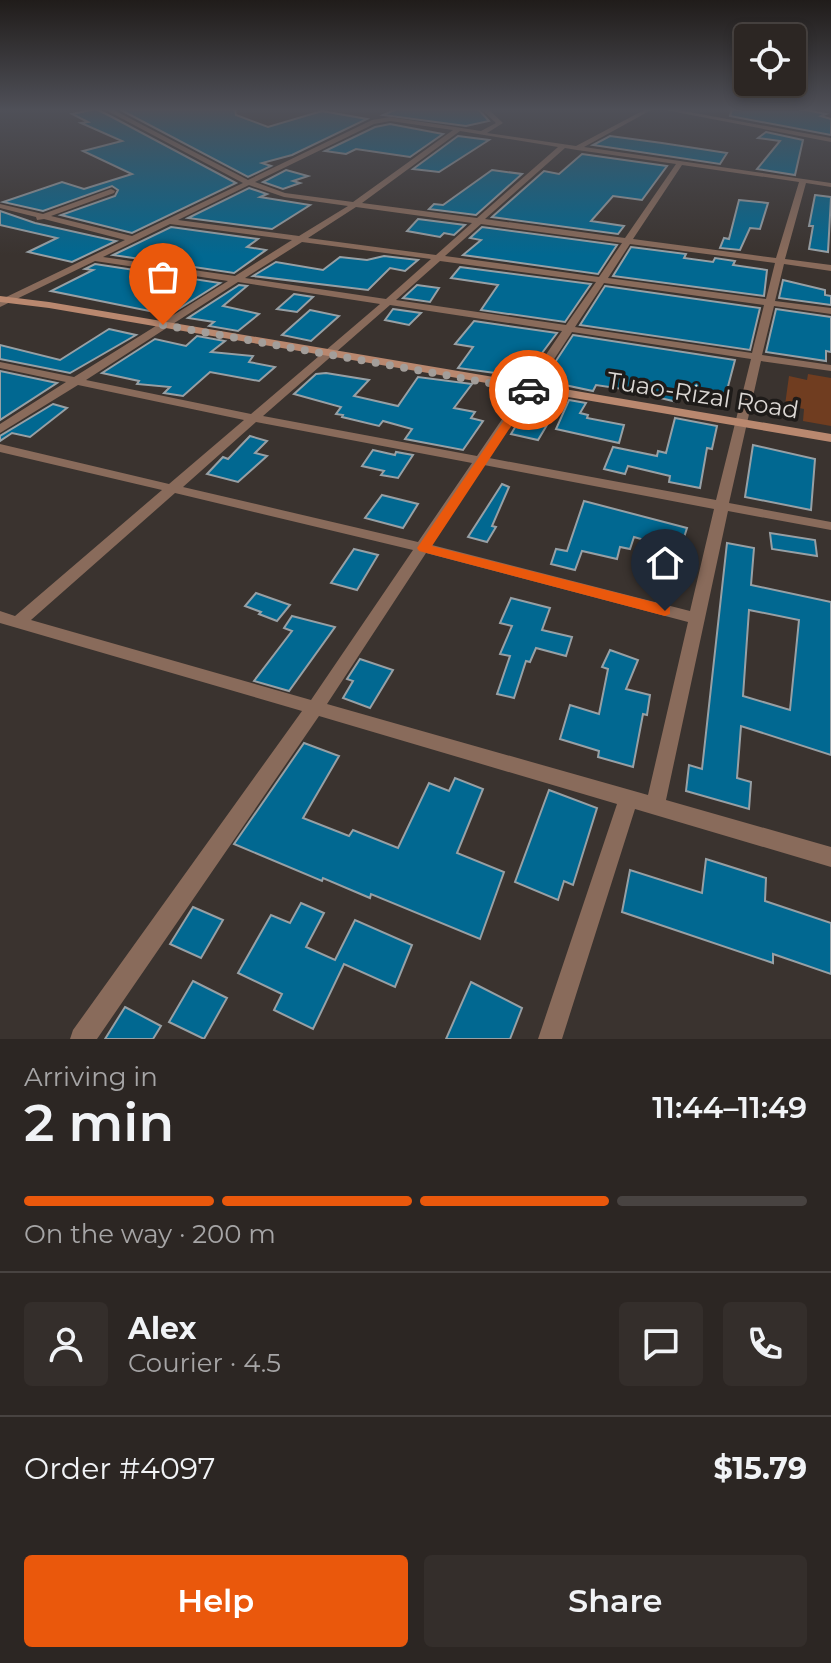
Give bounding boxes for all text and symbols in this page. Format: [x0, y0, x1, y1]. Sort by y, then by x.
map controls [734, 24, 806, 96]
button: locate [734, 24, 806, 96]
pin [129, 243, 197, 325]
icon: bag [141, 255, 185, 299]
courier [489, 350, 569, 430]
street label: Tuao-Rizal Road [605, 366, 801, 424]
icon: car [507, 368, 551, 412]
pin [631, 529, 699, 611]
icon: home [643, 541, 687, 585]
text: Arriving in [24, 1061, 158, 1093]
text: 11:44–11:49 [652, 1089, 807, 1126]
text: 2 min [24, 1091, 174, 1154]
text: On the way · 200 m [24, 1218, 276, 1250]
button: person [24, 1302, 108, 1386]
button: chat [619, 1302, 703, 1386]
button: phone [723, 1302, 807, 1386]
text: Alex [128, 1310, 196, 1347]
text: Courier · 4.5 [128, 1347, 281, 1379]
text: Order #4097 [24, 1450, 215, 1487]
text: $15.79 [713, 1450, 807, 1487]
button: Help [24, 1555, 408, 1647]
button: Share [424, 1555, 807, 1647]

